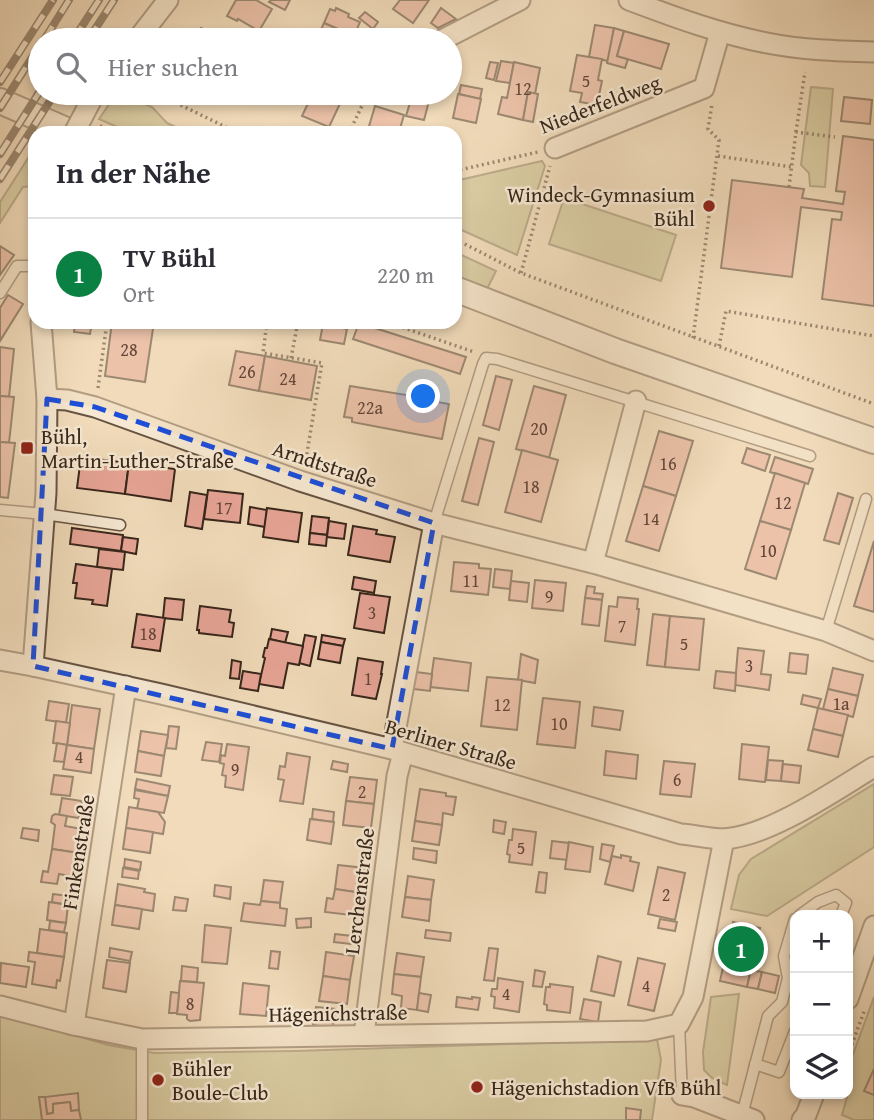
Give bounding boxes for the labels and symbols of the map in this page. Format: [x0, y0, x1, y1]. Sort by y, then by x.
street label: Niederfeldweg [535, 66, 666, 141]
house number: 5 [582, 67, 590, 94]
house number: 12 [514, 75, 532, 102]
place label: Windeck-Gymnasium Bühl [507, 179, 695, 234]
marker: Windeck-Gymnasium Bühl [701, 198, 717, 214]
house number: 28 [120, 336, 138, 363]
house number: 26 [238, 358, 256, 385]
house number: 24 [279, 365, 297, 392]
your location [406, 379, 440, 413]
house number: 22a [357, 394, 383, 421]
house number: 20 [530, 415, 548, 442]
place label: Bühl, Martin-Luther-Straße [41, 421, 234, 476]
street label: Arndtstraße [269, 433, 381, 495]
marker: Bühl, Martin-Luther-Straße [19, 440, 35, 456]
house number: 16 [659, 450, 677, 477]
house number: 18 [522, 473, 540, 500]
house number: 12 [774, 489, 792, 516]
house number: 17 [215, 494, 233, 521]
house number: 14 [642, 505, 660, 532]
house number: 10 [759, 537, 777, 564]
house number: 11 [462, 567, 480, 594]
house number: 9 [545, 583, 553, 610]
house number: 3 [368, 599, 376, 626]
house number: 7 [618, 612, 626, 639]
house number: 18 [139, 620, 157, 647]
house number: 5 [680, 630, 688, 657]
house number: 3 [745, 652, 753, 679]
house number: 1 [364, 665, 372, 692]
house number: 1a [832, 690, 850, 717]
house number: 12 [493, 691, 511, 718]
street label: Berliner Straße [382, 710, 520, 778]
house number: 10 [550, 710, 568, 737]
house number: 4 [75, 743, 83, 770]
house number: 9 [231, 756, 239, 783]
house number: 6 [673, 766, 681, 793]
house number: 2 [358, 778, 366, 805]
street label: Finkenstraße [54, 792, 102, 912]
street label: Lerchenstraße [336, 826, 382, 956]
house number: 5 [517, 834, 525, 861]
house number: 2 [662, 881, 670, 908]
pin: 1 [718, 923, 764, 975]
house number: 4 [642, 972, 650, 999]
house number: 4 [502, 980, 510, 1007]
house number: 8 [186, 990, 194, 1017]
street label: Hägenichstraße [268, 996, 408, 1030]
place label: Bühler Boule-Club [172, 1053, 268, 1108]
marker: Bühler Boule-Club [150, 1072, 166, 1088]
place label: Hägenichstadion VfB Bühl [491, 1072, 722, 1103]
marker: Hägenichstadion VfB Bühl [469, 1079, 485, 1095]

